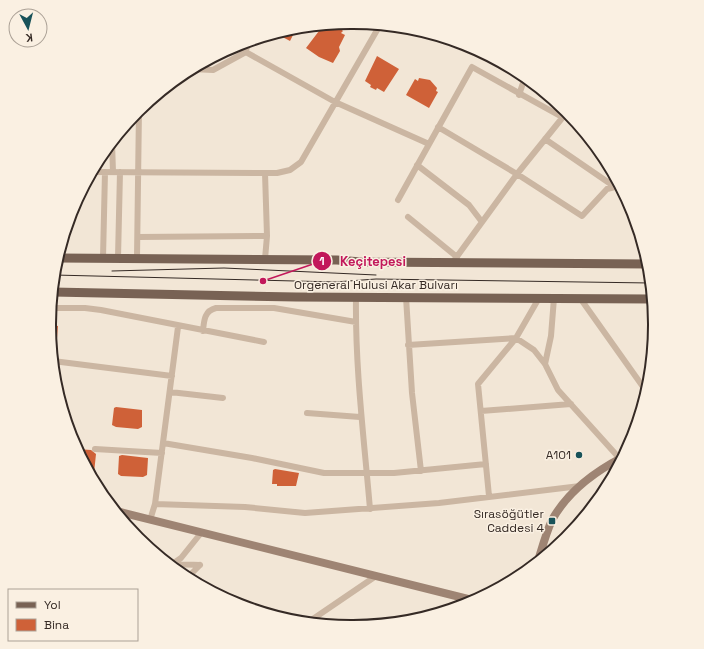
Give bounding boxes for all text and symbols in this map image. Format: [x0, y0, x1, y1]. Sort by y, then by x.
north arrow [8, 8, 48, 48]
text: K [25, 31, 33, 45]
callout: Keçitepesi [312, 249, 414, 274]
text: 1 [319, 253, 325, 269]
text: Keçitepesi [340, 253, 406, 270]
street label: Orgeneral Hulusi Akar Bulvarı [294, 277, 458, 293]
place label: A101 [546, 447, 571, 463]
marker: A101 [574, 450, 584, 460]
place label: Sırasöğütler Caddesi 4 [474, 506, 544, 536]
marker: Sırasöğütler Caddesi 4 [547, 516, 557, 526]
legend [8, 589, 138, 641]
text: Yol [44, 597, 61, 613]
text: Bina [44, 617, 69, 633]

